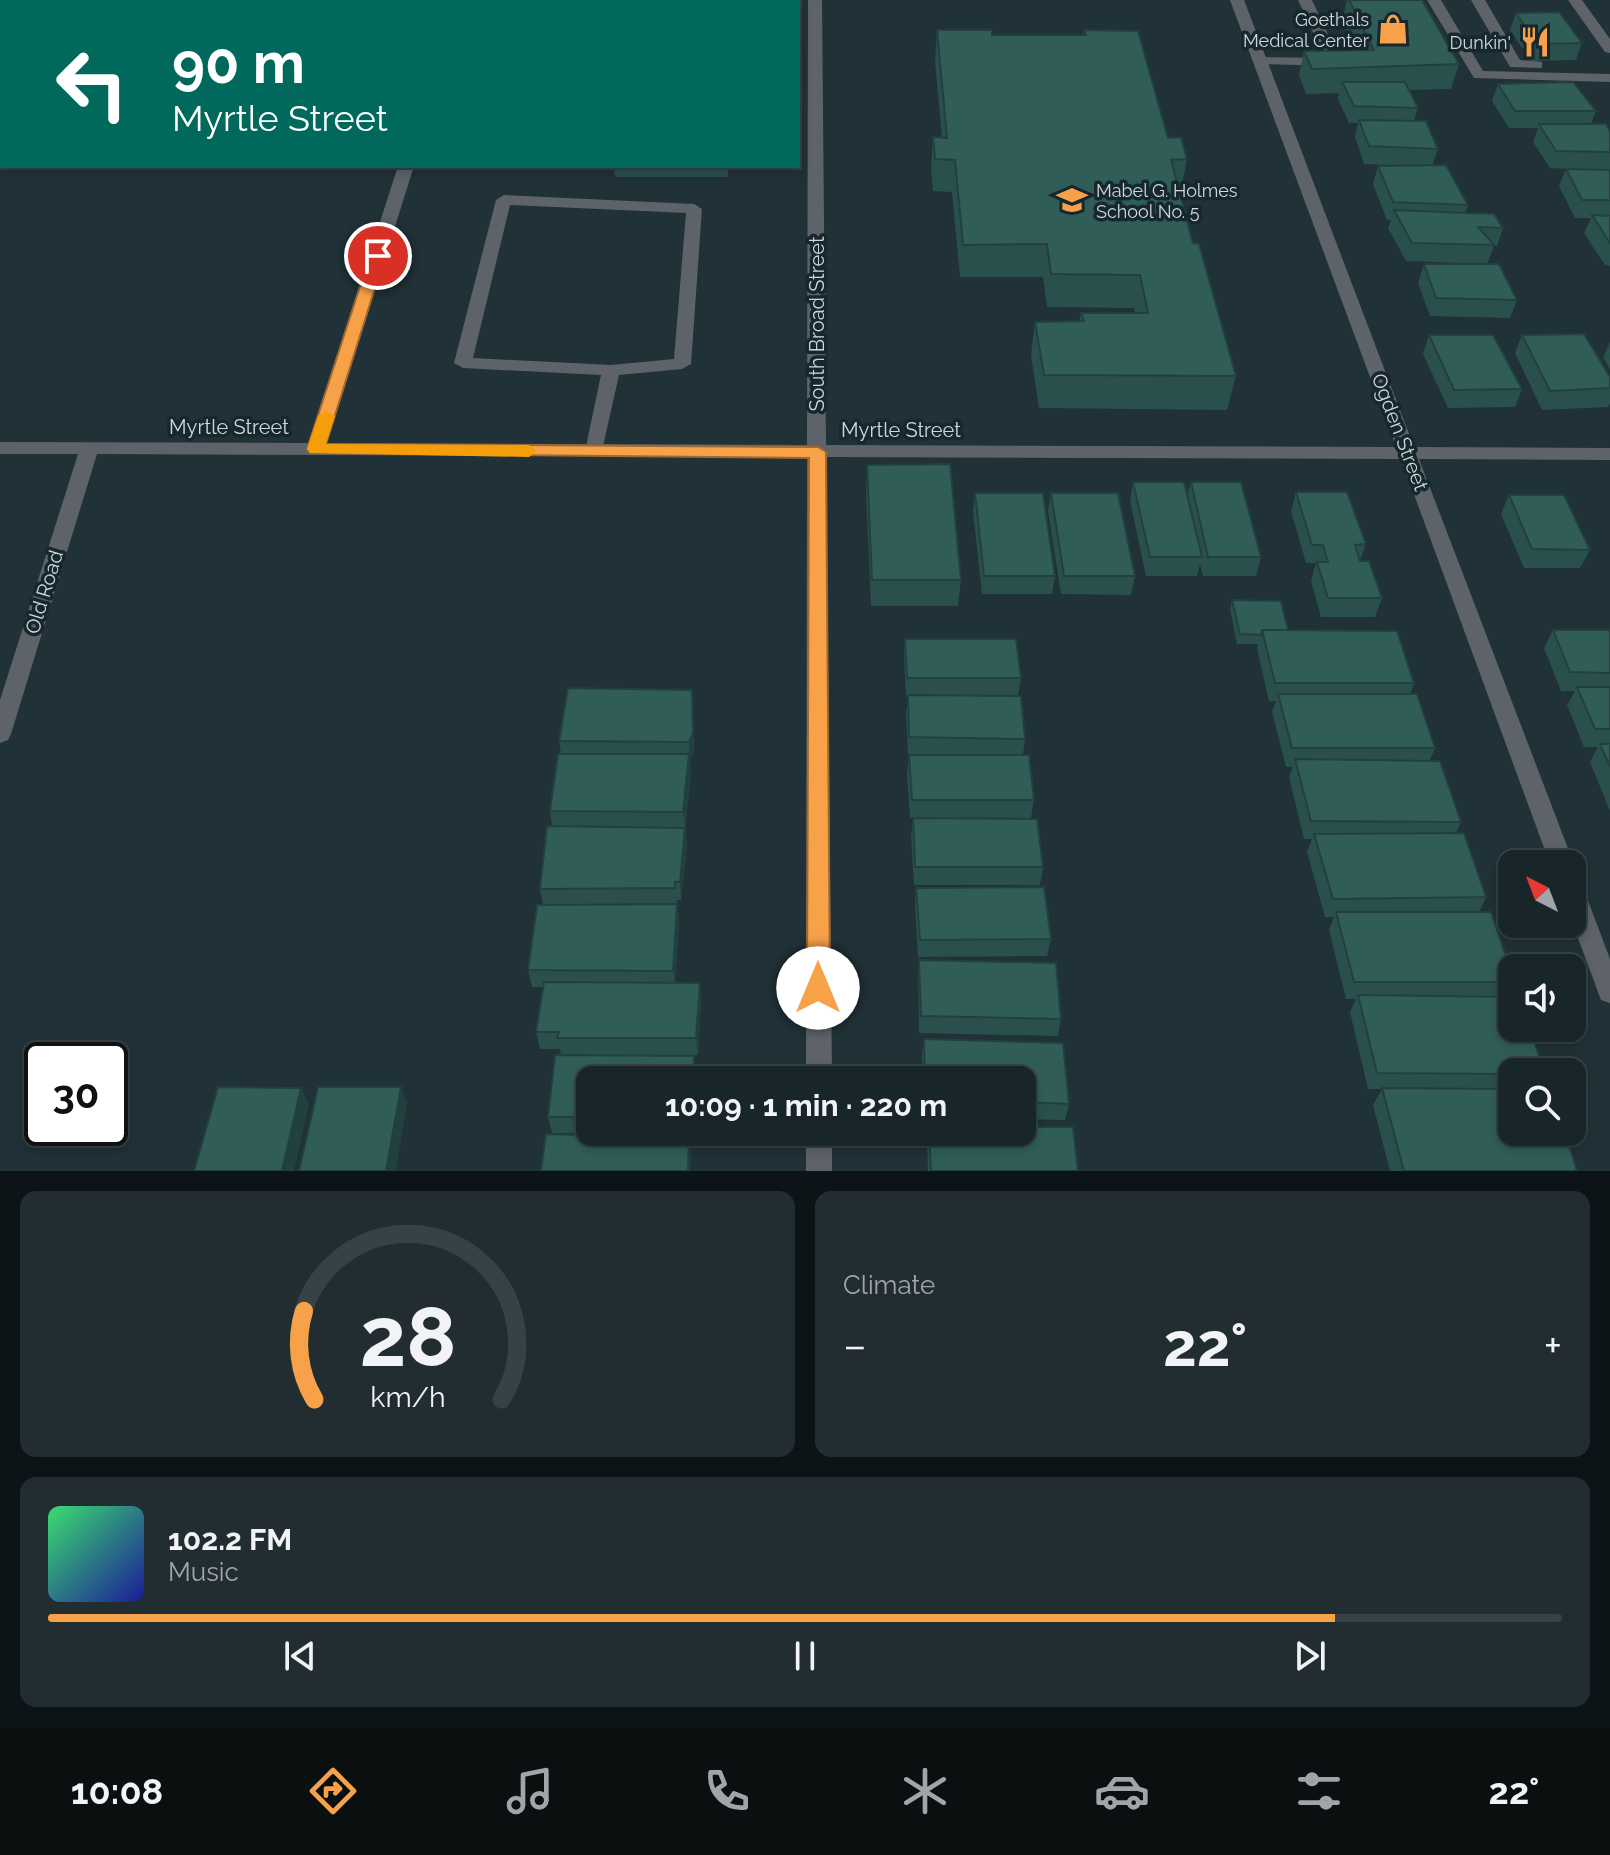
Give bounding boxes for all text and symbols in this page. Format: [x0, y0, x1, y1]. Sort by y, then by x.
place label: Goethals Medical Center [1243, 9, 1370, 51]
shop icon: Goethals Medical Center [1376, 12, 1410, 46]
restaurant icon: Dunkin' [1518, 25, 1552, 59]
text: 90 m [172, 30, 305, 96]
icon: left [40, 32, 144, 136]
place label: Dunkin' [1450, 32, 1511, 53]
text: Myrtle Street [172, 97, 388, 139]
place label: Mabel G. Holmes School No. 5 [1096, 180, 1238, 222]
school or university icon: Mabel G. Holmes School No. 5 [1055, 183, 1089, 217]
pin [344, 222, 412, 290]
icon: arrive [356, 234, 400, 278]
street label: South Broad Street [805, 236, 829, 412]
street label: Ogden Street [1367, 370, 1433, 494]
street label: Myrtle Street [169, 415, 289, 439]
street label: Myrtle Street [841, 418, 961, 442]
street label: Old Road [20, 547, 68, 637]
north arrow [1498, 850, 1586, 938]
map controls [1498, 850, 1586, 1146]
position arrow [776, 946, 860, 1030]
button: sound [1498, 954, 1586, 1042]
speed limit sign: 30 [24, 1042, 128, 1146]
button: search [1498, 1058, 1586, 1146]
text: 10:09 · 1 min · 220 m [665, 1088, 947, 1123]
text: Climate [843, 1270, 935, 1300]
text: 28 [359, 1288, 456, 1385]
text: 22° [1163, 1310, 1247, 1380]
text: − [843, 1320, 867, 1371]
text: + [1544, 1320, 1562, 1371]
text: km/h [370, 1380, 445, 1414]
text: 102.2 FM [168, 1522, 292, 1557]
text: Music [168, 1557, 239, 1587]
icon: previous [278, 1634, 322, 1678]
icon: pause [783, 1634, 827, 1678]
icon: next [1288, 1634, 1332, 1678]
icon: directions [305, 1763, 361, 1819]
icon: music [502, 1763, 558, 1819]
icon: phone [699, 1763, 755, 1819]
icon: climate [897, 1763, 953, 1819]
icon: car [1094, 1763, 1150, 1819]
icon: filters [1291, 1763, 1347, 1819]
text: 10:08 [71, 1770, 163, 1812]
text: 22° [1489, 1770, 1539, 1812]

